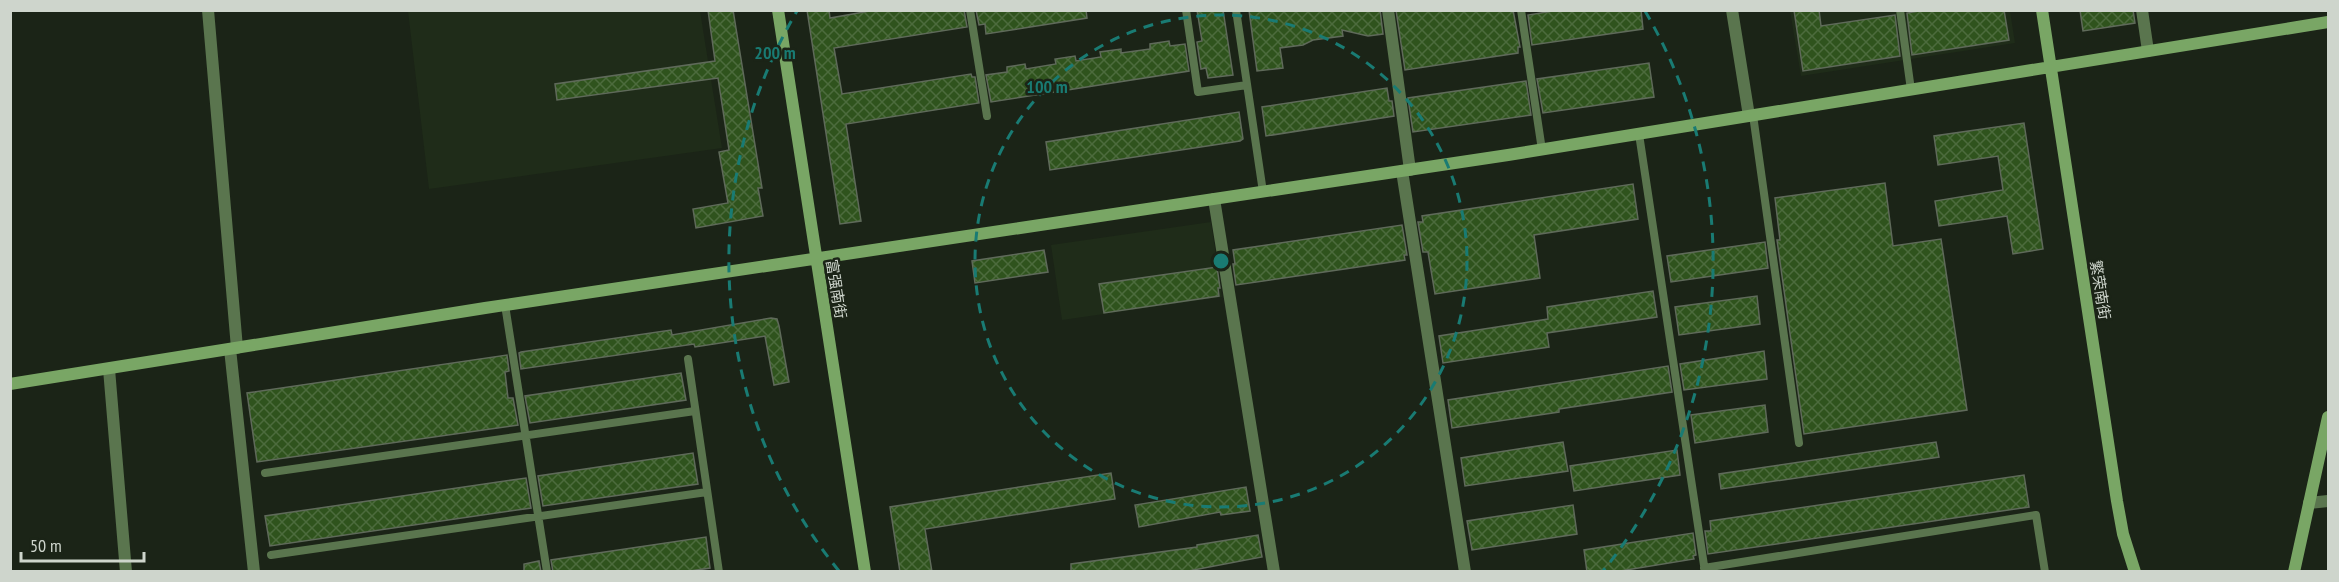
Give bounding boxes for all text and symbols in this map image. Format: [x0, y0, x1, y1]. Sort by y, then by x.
text: 200 m [754, 41, 796, 64]
text: 100 m [1026, 75, 1068, 98]
centre of rings [1211, 251, 1231, 271]
street label: 富强南街 [822, 258, 851, 320]
street label: 繁荣南街 [2086, 259, 2115, 321]
scale bar [21, 525, 144, 563]
text: 50 m [30, 534, 62, 557]

